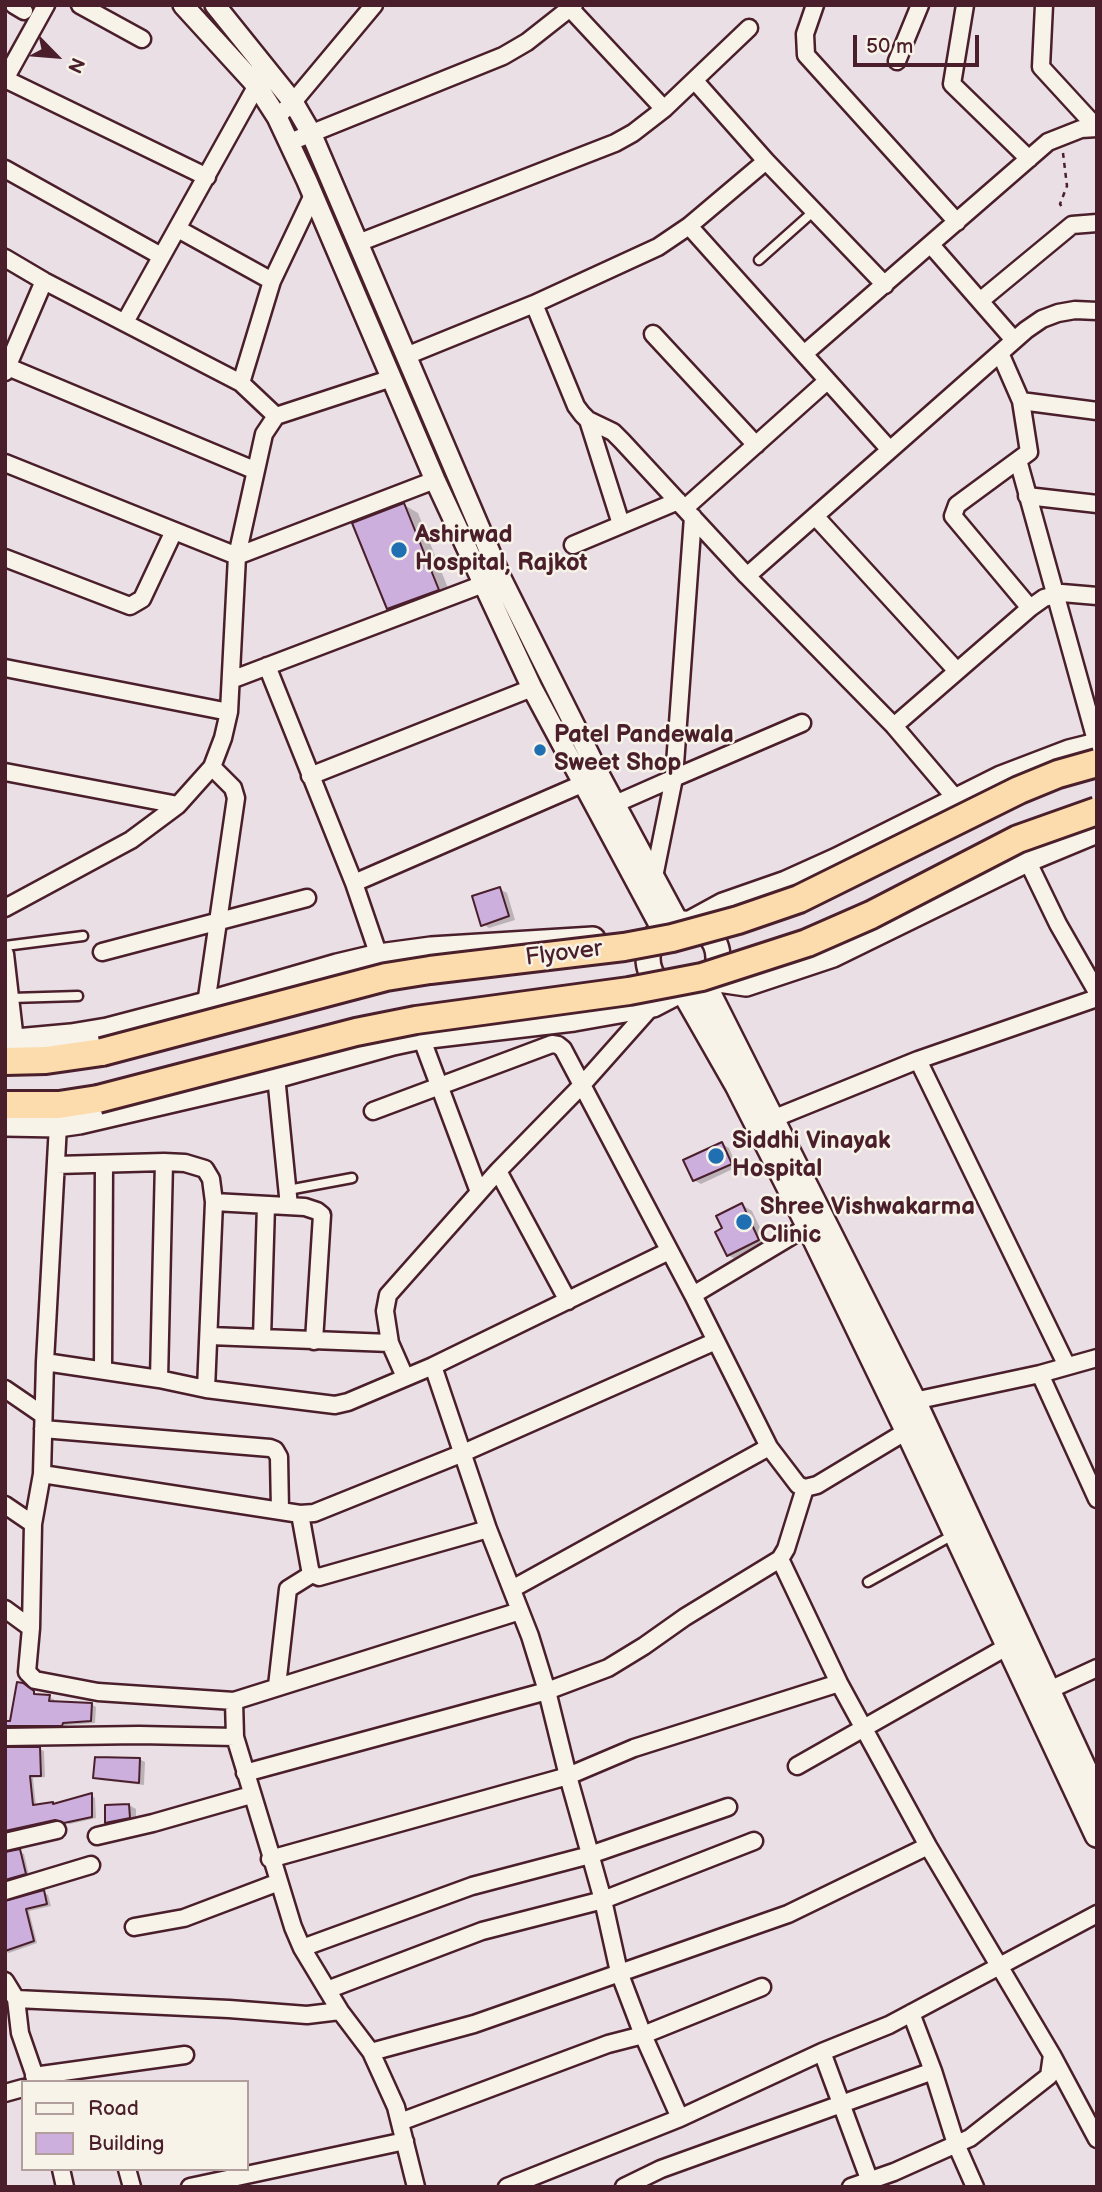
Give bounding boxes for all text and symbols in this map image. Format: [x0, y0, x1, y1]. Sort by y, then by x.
north arrow [21, 21, 91, 91]
scale bar [857, 21, 983, 65]
text: 50 m [866, 34, 913, 59]
text: N [62, 54, 89, 76]
place label: Ashirwad Hospital, Rajkot [415, 522, 588, 578]
marker: Ashirwad Hospital, Rajkot [389, 540, 409, 560]
place label: Patel Pandewala Sweet Shop [554, 722, 734, 778]
marker: Patel Pandewala Sweet Shop [532, 742, 548, 758]
street label: Flyover [524, 935, 604, 973]
place label: Siddhi Vinayak Hospital [732, 1128, 891, 1184]
marker: Siddhi Vinayak Hospital [706, 1146, 726, 1166]
place label: Shree Vishwakarma Clinic [760, 1194, 975, 1250]
marker: Shree Vishwakarma Clinic [734, 1212, 754, 1232]
legend [21, 2080, 248, 2171]
text: Road [88, 2096, 139, 2121]
text: Building [88, 2131, 164, 2156]

